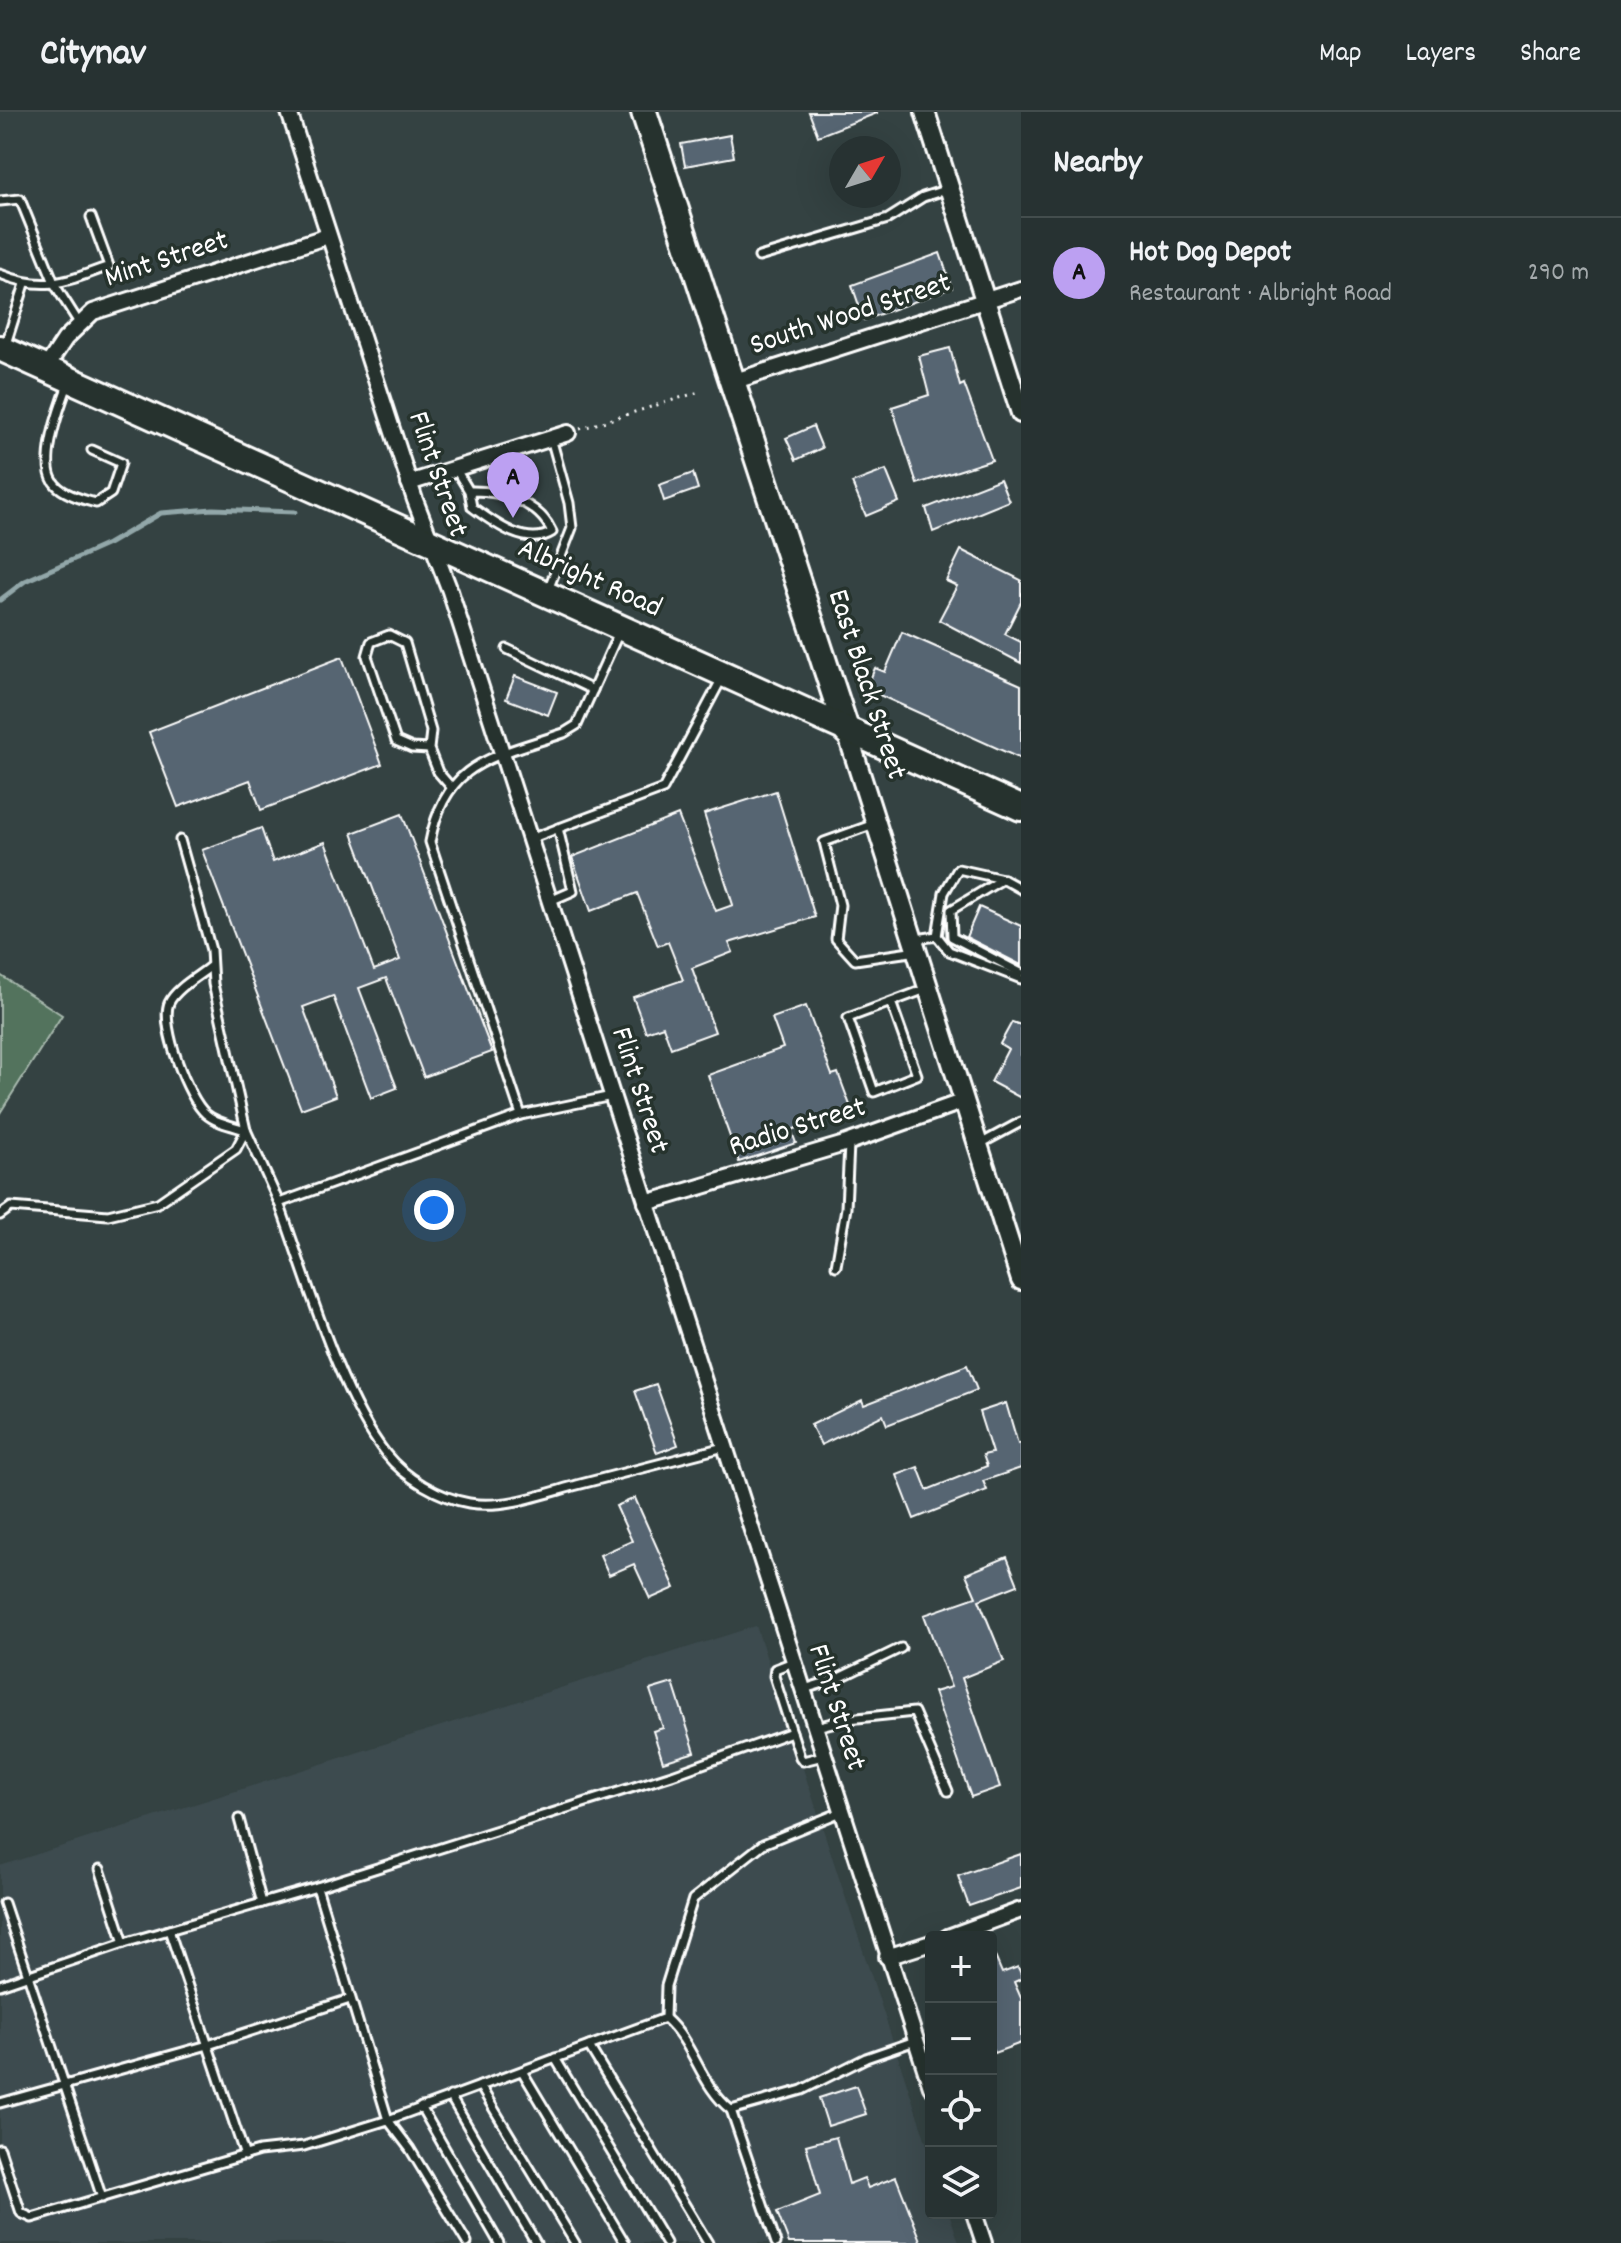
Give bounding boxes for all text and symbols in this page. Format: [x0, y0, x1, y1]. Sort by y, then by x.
text: Citynav [40, 28, 146, 83]
text: Map [1319, 35, 1362, 75]
text: Layers [1406, 35, 1476, 75]
text: Share [1520, 35, 1581, 75]
north arrow [829, 136, 901, 208]
text: Nearby [1053, 140, 1142, 189]
street label: Mint Street [100, 221, 234, 301]
text: Hot Dog Depot [1129, 233, 1291, 276]
text: A [1072, 255, 1086, 292]
text: 290 m [1528, 255, 1589, 292]
street label: South Wood Street [745, 263, 957, 369]
text: Restaurant · Albright Road [1129, 276, 1392, 313]
street label: Flint Street [394, 406, 478, 544]
pin: A [487, 452, 539, 518]
street label: Albright Road [510, 529, 668, 631]
street label: East Black Street [814, 584, 916, 786]
street label: Flint Street [597, 1022, 679, 1160]
street label: Radio Street [724, 1088, 872, 1170]
your location [414, 1190, 454, 1230]
street label: Flint Street [794, 1639, 876, 1777]
map controls [925, 1931, 997, 2219]
button: + [925, 1931, 997, 2003]
button: − [925, 2003, 997, 2075]
button: locate [925, 2075, 997, 2147]
button: layers [925, 2147, 997, 2219]

